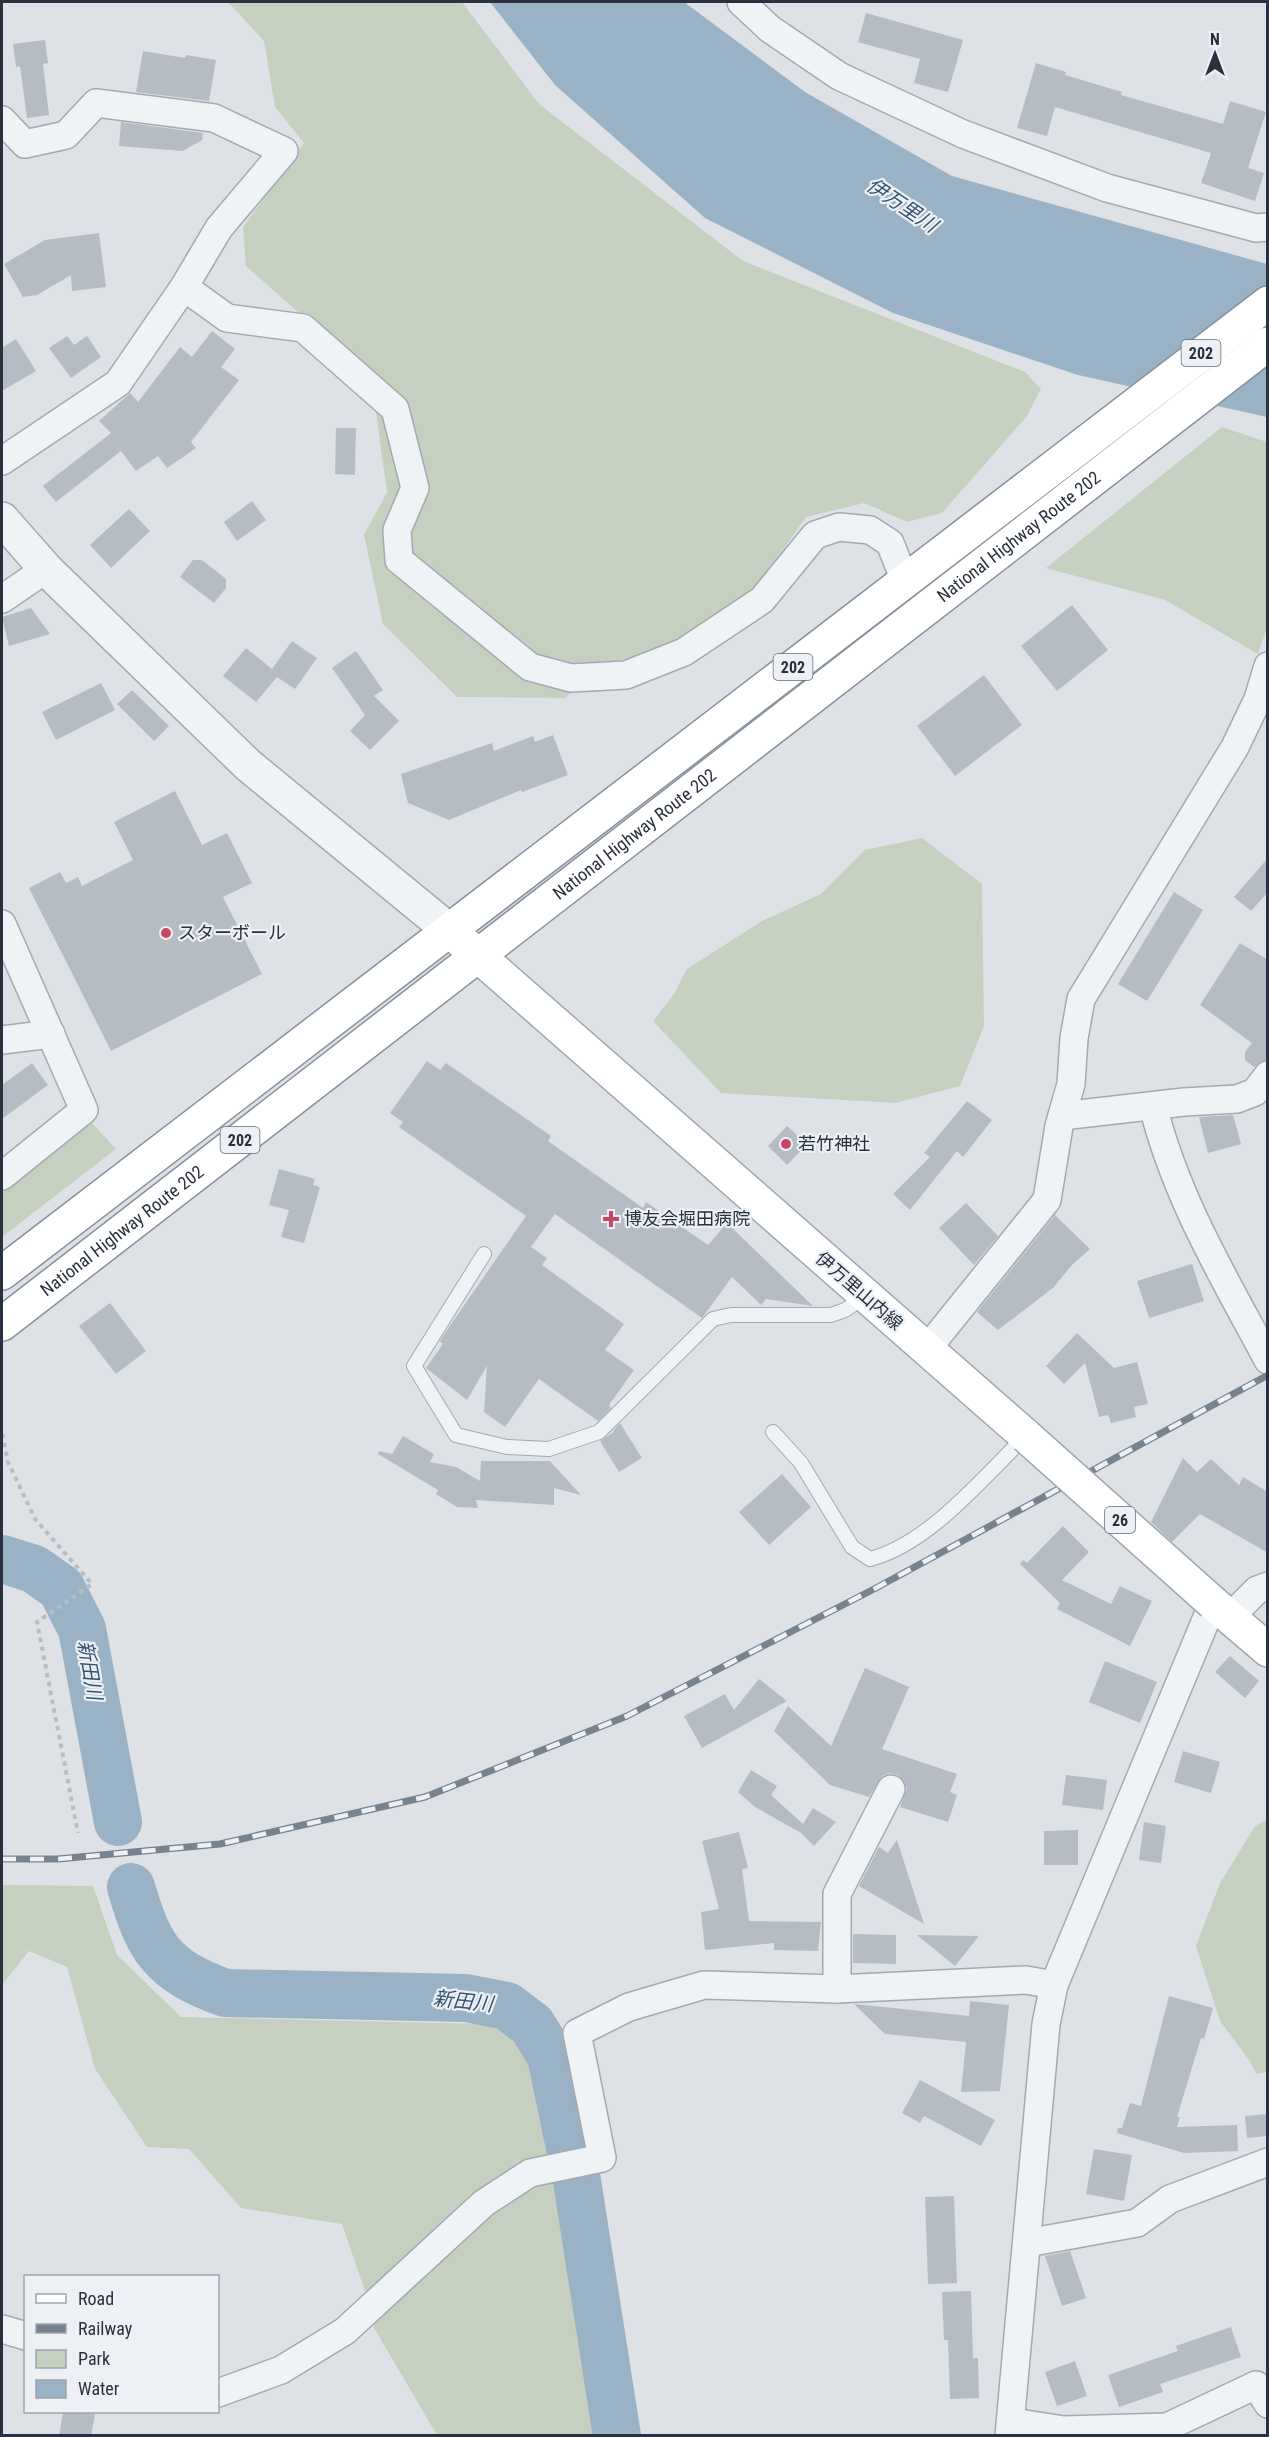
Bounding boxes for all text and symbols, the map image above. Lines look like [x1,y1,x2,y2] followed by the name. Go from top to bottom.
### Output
[1185,24,1245,84] north arrow
[1210,30,1220,49] text: N
[862,173,944,238] water label: 伊万里川
[1182,340,1220,366] road number: 202
[933,467,1104,606] street label: National Highway Route 202
[774,654,812,680] road number: 202
[549,764,720,904] street label: National Highway Route 202
[178,922,286,943] place label: スターボール
[159,926,173,940] marker: スターボール
[220,1127,260,1153] road number: 202
[798,1133,870,1154] place label: 若竹神社
[779,1137,793,1151] marker: 若竹神社
[36,1161,208,1300] street label: National Highway Route 202
[624,1208,750,1229] place label: 博友会堀田病院
[602,1210,620,1228] marker: 博友会堀田病院
[812,1247,907,1334] street label: 伊万里山内線
[1105,1507,1135,1533] road number: 26
[73,1638,107,1704] water label: 新田川
[432,1986,496,2016] water label: 新田川
[24,2275,219,2413] legend
[78,2288,114,2309] text: Road
[78,2318,133,2339] text: Railway
[78,2348,110,2369] text: Park
[78,2378,120,2399] text: Water

